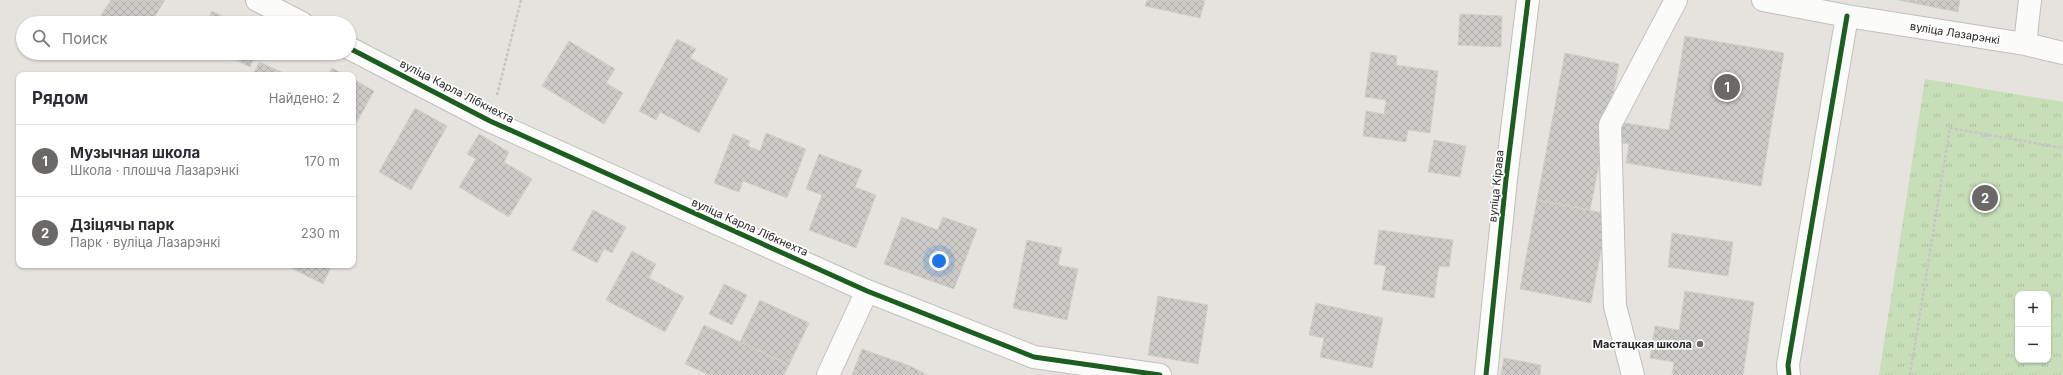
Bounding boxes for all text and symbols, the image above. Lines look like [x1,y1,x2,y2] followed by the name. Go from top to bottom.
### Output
[16,16,356,60] search box
[1909,19,2001,47] street label: вуліца Лазарэнкі
[30,27,52,49] icon: search
[62,29,108,48] text: Поиск
[398,56,516,126] street label: вуліца Карла Лібкнехта
[1714,72,1740,102] pin: 1
[32,88,88,108] text: Рядом
[269,90,340,106] text: Найдено: 2
[70,143,200,162] text: Музычная школа
[1485,149,1507,223] street label: вуліца Кірава
[42,153,48,169] text: 1
[304,153,340,169] text: 170 m
[70,162,239,178] text: Школа · плошча Лазарэнкі
[1972,183,1998,213] pin: 2
[690,195,810,259] street label: вуліца Карла Лібкнехта
[70,215,174,234] text: Дзіцячы парк
[41,225,49,241] text: 2
[301,225,340,241] text: 230 m
[70,234,220,250] text: Парк · вуліца Лазарэнкі
[929,251,949,271] your location
[2015,291,2051,363] map controls
[2015,291,2051,327] button: +
[2015,327,2051,363] button: −
[1593,337,1692,351] place label: Мастацкая школа
[1695,339,1705,349] marker: Мастацкая школа

